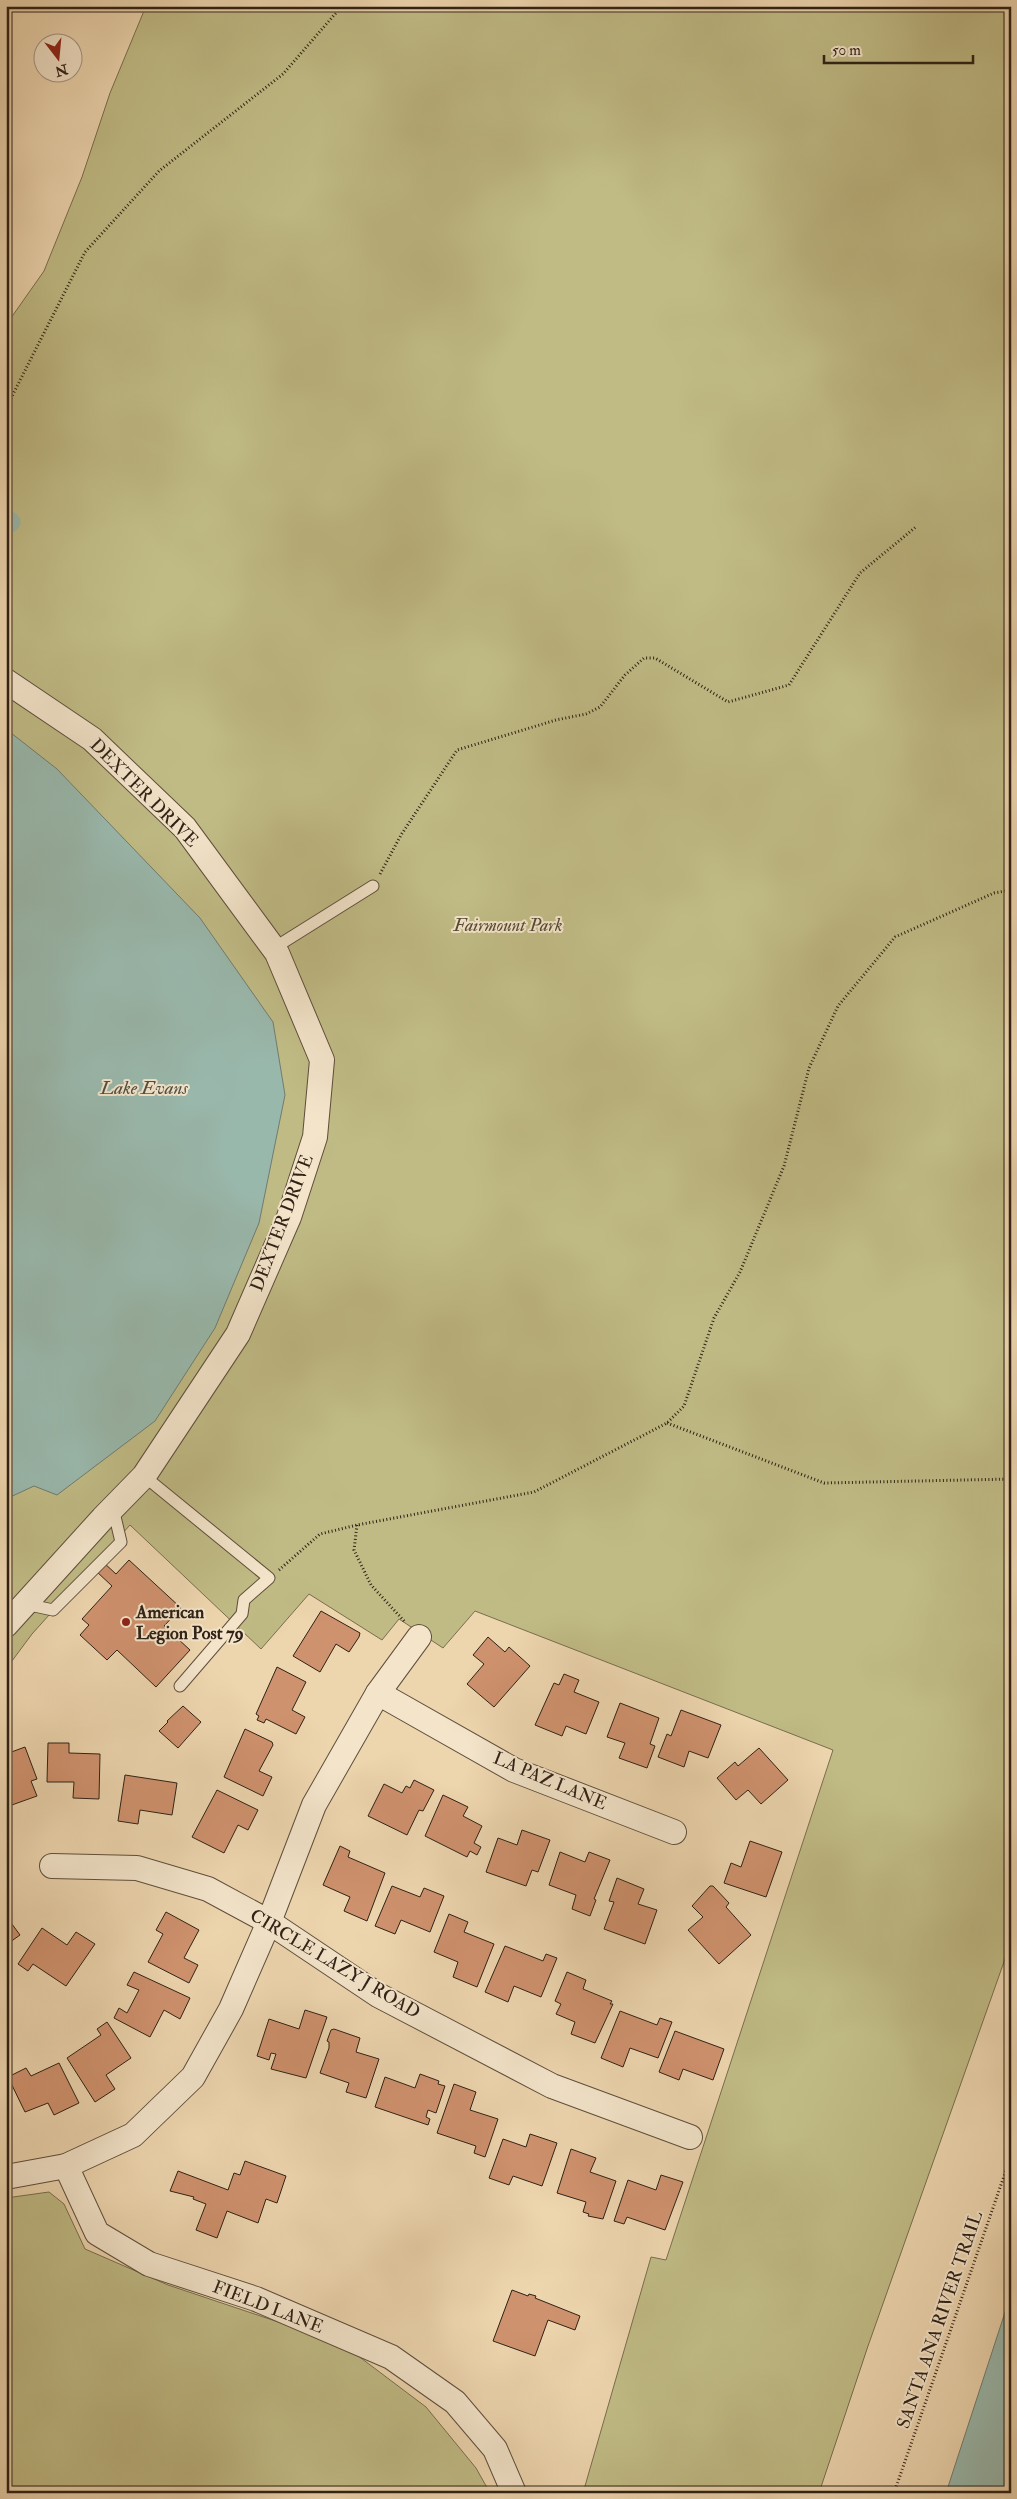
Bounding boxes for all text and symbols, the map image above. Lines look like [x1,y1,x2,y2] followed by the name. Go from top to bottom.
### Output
[32,32,82,82] north arrow
[824,32,973,64] scale bar
[832,41,861,60] text: 50 m
[53,60,71,80] text: N
[85,734,203,852] street label: DEXTER DRIVE
[453,914,562,937] park label: Fairmount Park
[99,1076,189,1100] water label: Lake Evans
[245,1151,319,1295] street label: DEXTER DRIVE
[135,1601,244,1645] place label: American Legion Post 79
[120,1616,132,1628] marker: American Legion Post 79
[490,1747,610,1815] street label: LA PAZ LANE
[246,1904,424,2024] street label: CIRCLE LAZY J ROAD
[892,2208,988,2432] street label: SANTA ANA RIVER TRAIL
[209,2275,327,2339] street label: FIELD LANE

